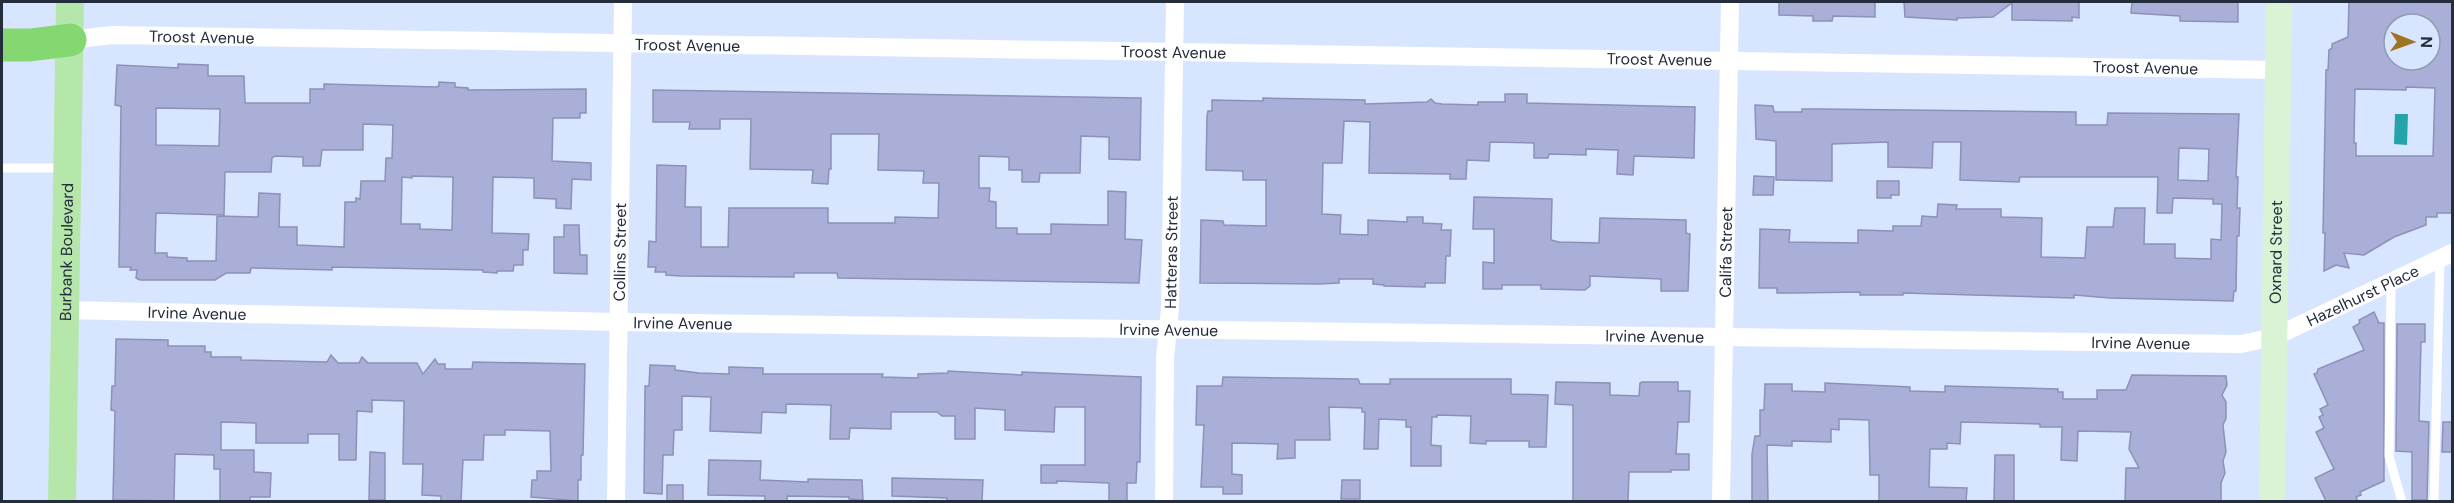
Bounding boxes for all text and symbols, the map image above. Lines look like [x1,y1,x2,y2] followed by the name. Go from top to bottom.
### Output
[2382,12,2442,72] north arrow
[149,25,255,48] street label: Troost Avenue
[635,33,740,56] street label: Troost Avenue
[2416,36,2437,48] text: N
[1121,41,1226,63] street label: Troost Avenue
[1607,48,1712,70] street label: Troost Avenue
[2093,56,2198,79] street label: Troost Avenue
[54,183,78,321] street label: Burbank Boulevard
[1159,196,1182,309] street label: Hatteras Street
[2264,200,2287,304] street label: Oxnard Street
[608,202,631,302] street label: Collins Street
[1714,206,1737,298] street label: Califa Street
[2303,260,2422,331] street label: Hazelhurst Place
[147,301,247,324] street label: Irvine Avenue
[633,312,732,334] street label: Irvine Avenue
[1119,318,1218,341] street label: Irvine Avenue
[1605,325,1704,347] street label: Irvine Avenue
[2091,331,2190,354] street label: Irvine Avenue

